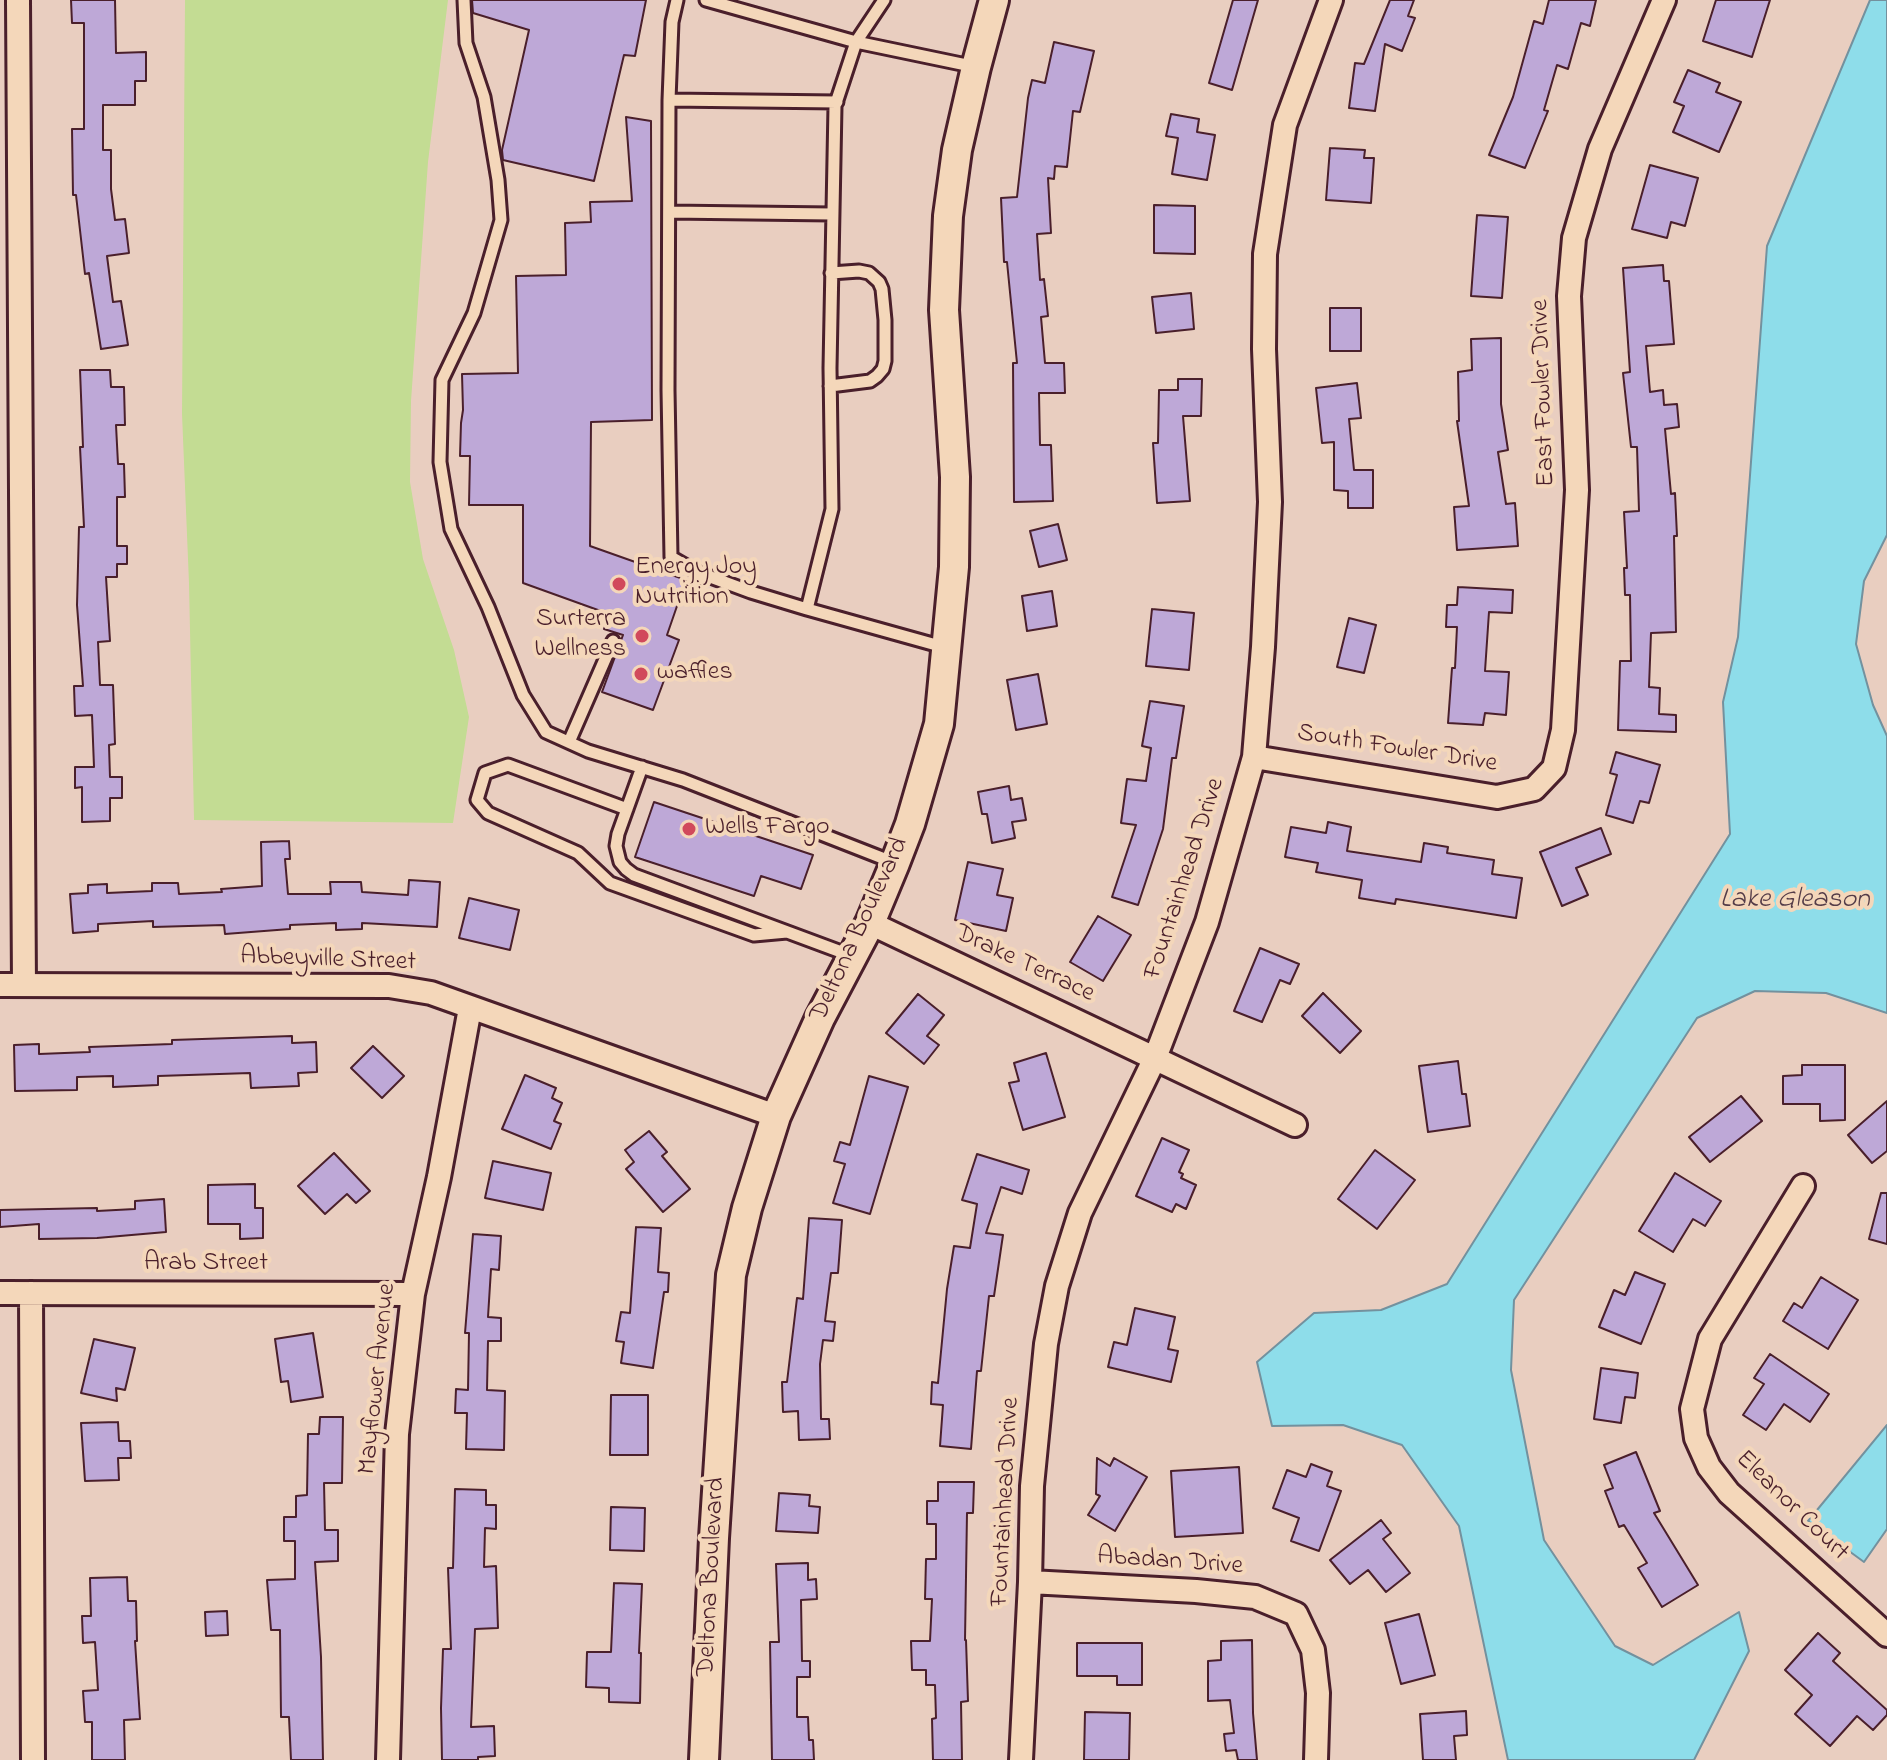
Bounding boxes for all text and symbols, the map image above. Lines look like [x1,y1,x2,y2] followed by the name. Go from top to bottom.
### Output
[1526,299,1564,487] street label: East Fowler Drive
[635,553,757,614] place label: Energy Joy Nutrition
[610,575,628,593] marker: Energy Joy Nutrition
[535,605,626,666] place label: Surterra Wellness
[633,627,651,645] marker: Surterra Wellness
[657,658,733,690] place label: waffles
[632,665,650,683] marker: waffles
[1295,719,1499,781] street label: South Fowler Drive
[1139,775,1233,983] street label: Fountainhead Drive
[705,813,829,845] place label: Wells Fargo
[680,820,698,838] marker: Wells Fargo
[805,833,917,1027] street label: Deltona Boulevard
[1720,884,1870,918] water label: Lake Gleason
[949,919,1099,1011] street label: Drake Terrace
[240,942,416,980] street label: Abbeyville Street
[144,1249,268,1281] street label: Arab Street
[353,1282,405,1476] street label: Mayflower Avenue
[986,1397,1028,1607] street label: Fountainhead Drive
[1728,1445,1854,1569] street label: Eleanor Court
[692,1477,734,1677] street label: Deltona Boulevard
[1096,1542,1244,1584] street label: Abadan Drive

